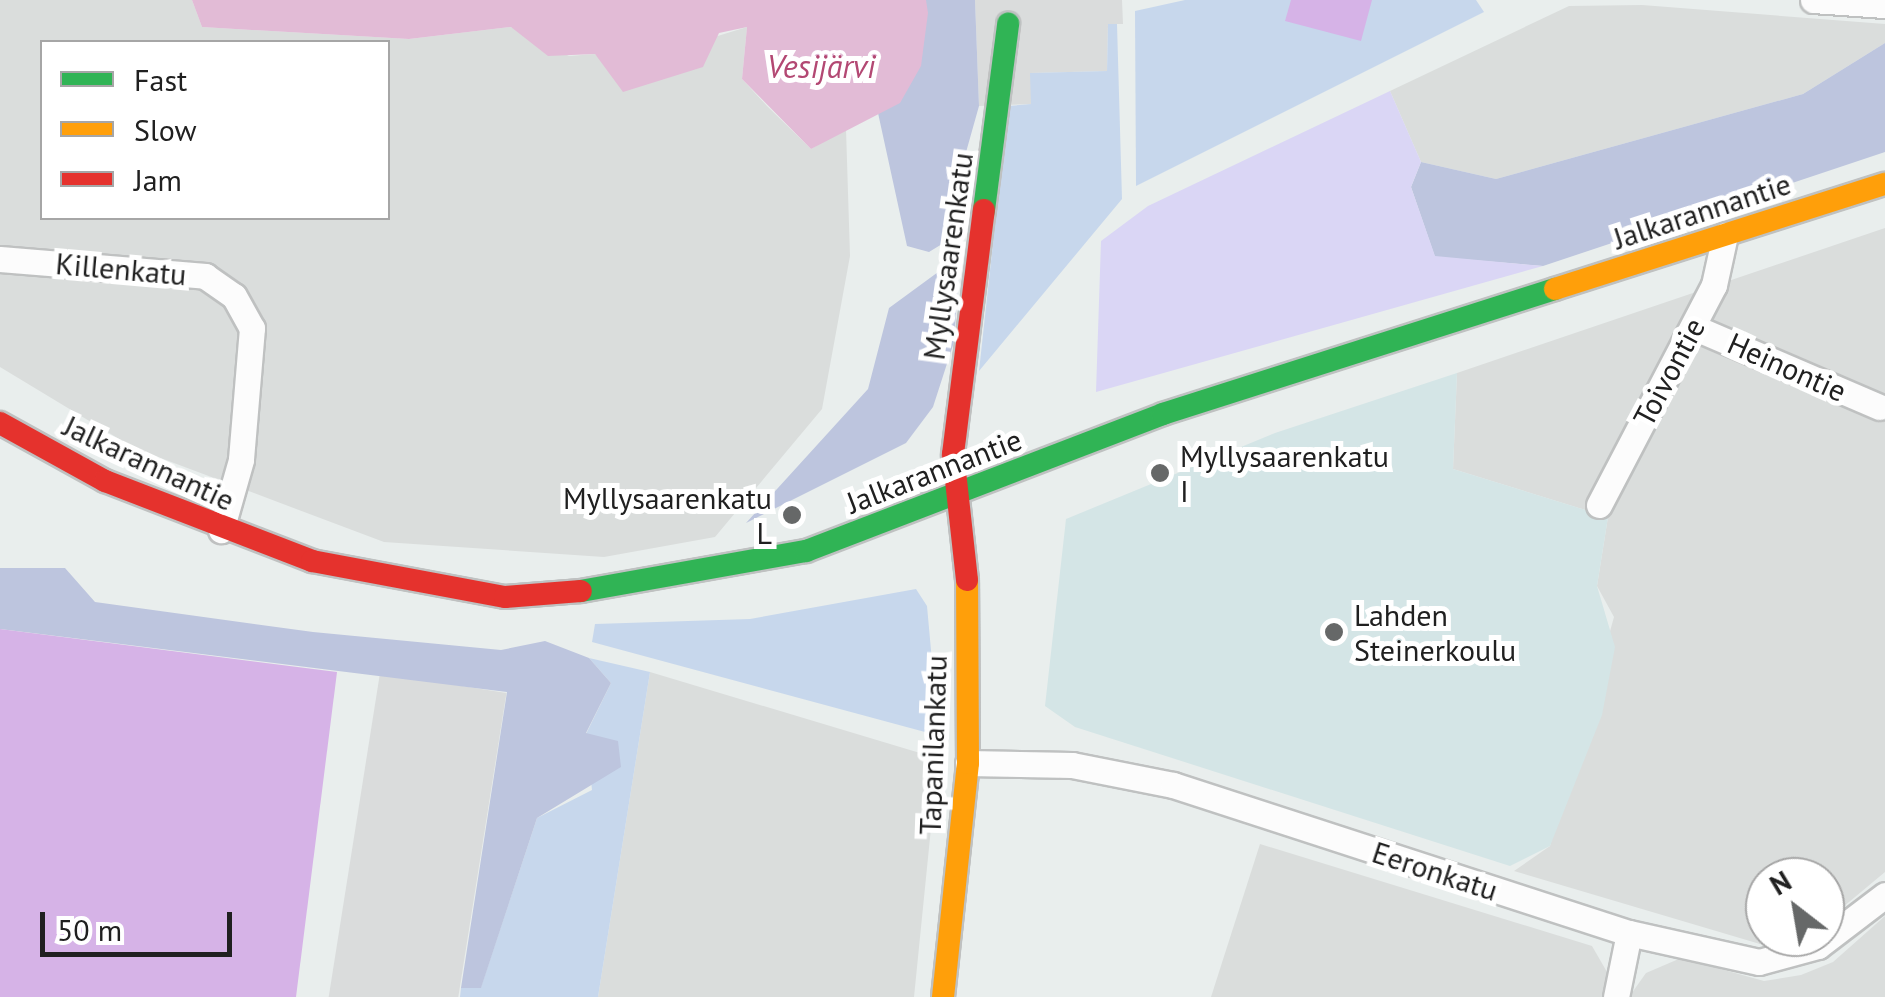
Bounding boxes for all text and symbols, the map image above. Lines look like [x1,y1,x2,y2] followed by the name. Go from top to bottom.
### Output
[40,40,390,220] legend
[767,47,875,85] water label: Vesijärvi
[134,60,187,99] text: Fast
[134,110,197,149] text: Slow
[916,150,980,362] street label: Myllysaarenkatu
[134,160,182,199] text: Jam
[1609,165,1795,257] street label: Jalkarannantie
[54,245,188,293] street label: Killenkatu
[1626,312,1712,432] street label: Toivontie
[1722,325,1852,409] street label: Heinontie
[58,408,240,518] street label: Jalkarannantie
[842,421,1026,521] street label: Jalkarannantie
[1180,438,1389,508] place label: Myllysaarenkatu I
[1149,462,1171,484] marker: Myllysaarenkatu I
[563,480,772,550] place label: Myllysaarenkatu L
[781,504,803,526] marker: Myllysaarenkatu L
[1354,597,1516,668] place label: Lahden Steinerkoulu
[1323,621,1345,643] marker: Lahden Steinerkoulu
[912,655,954,835] street label: Tapanilankatu
[1368,834,1502,908] street label: Eeronkatu
[1745,857,1845,957] north arrow
[1763,862,1798,903] text: N
[45,892,238,954] scale bar
[57,910,122,949] text: 50 m

